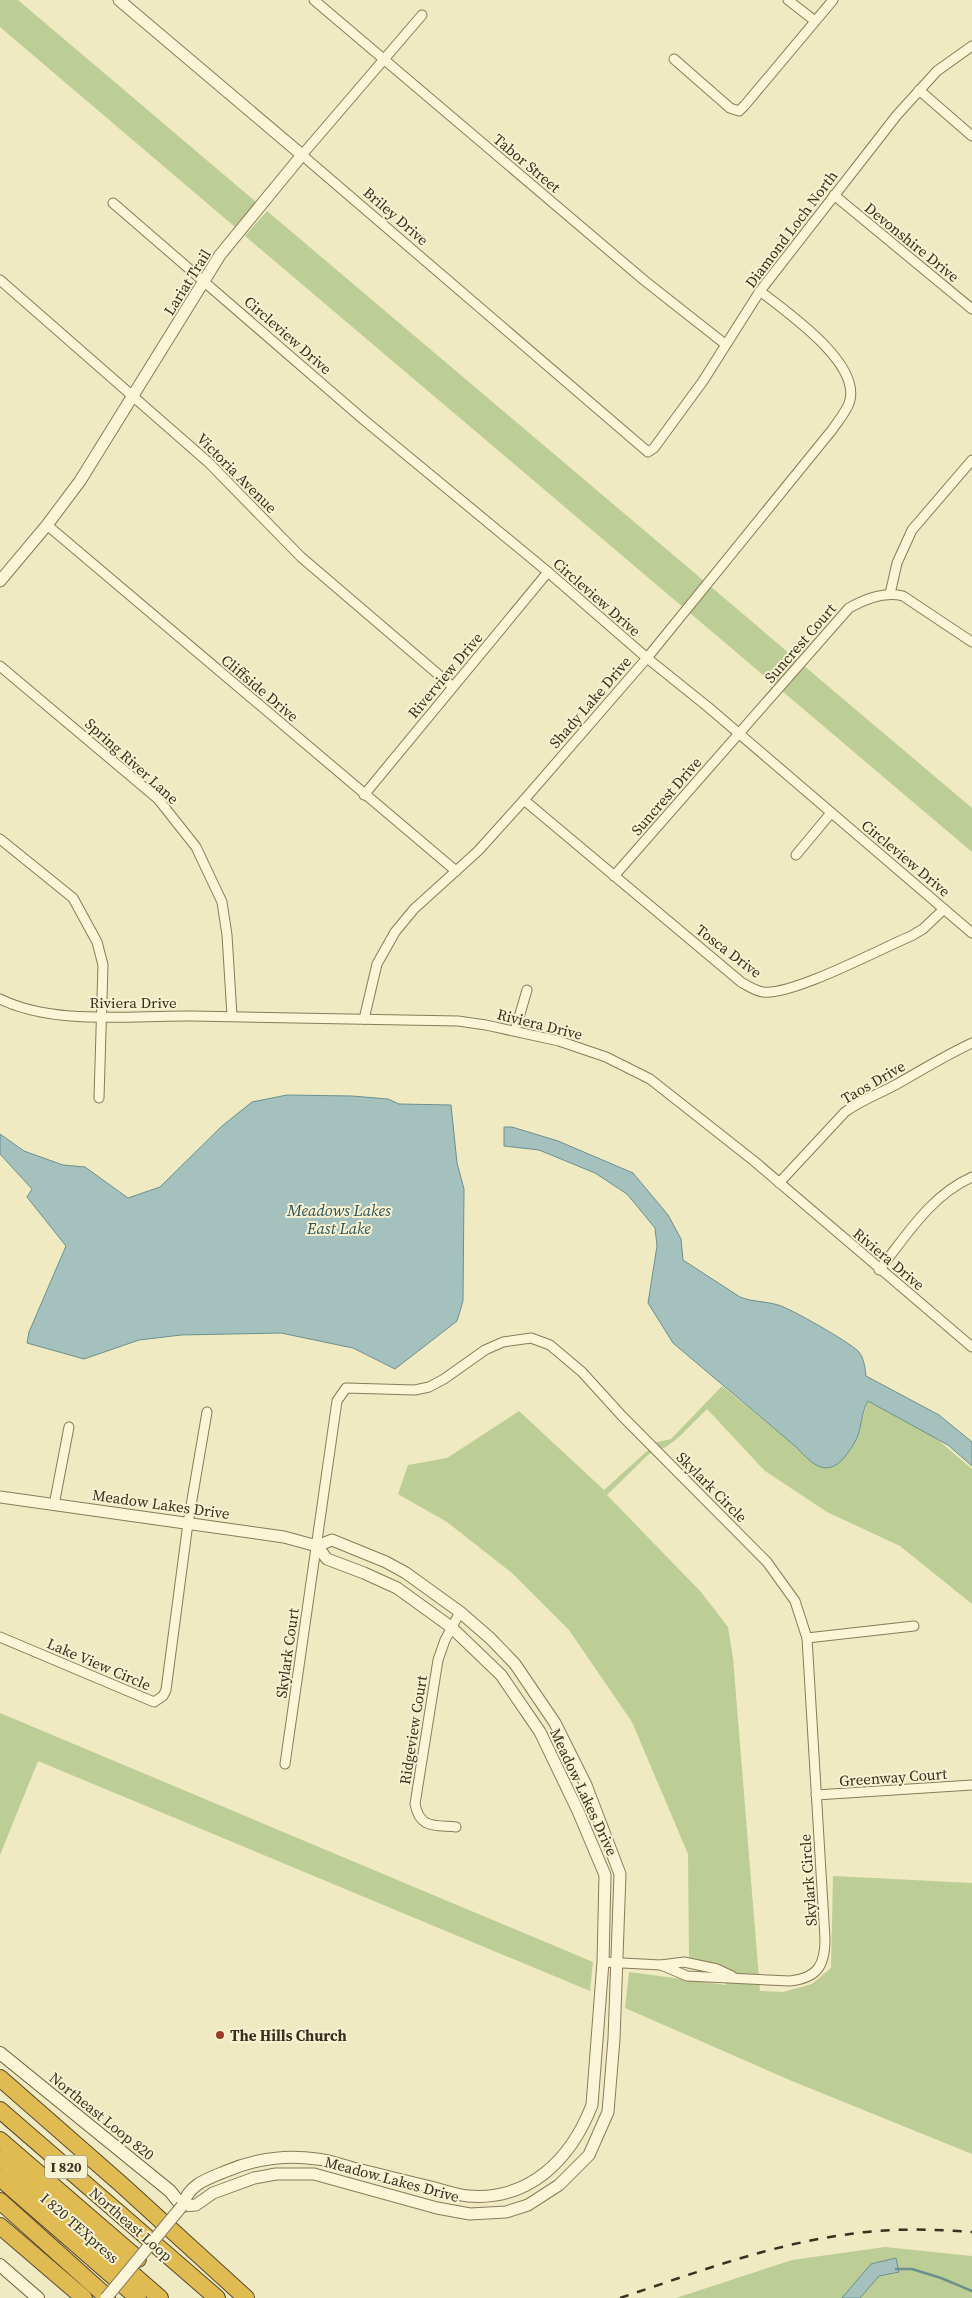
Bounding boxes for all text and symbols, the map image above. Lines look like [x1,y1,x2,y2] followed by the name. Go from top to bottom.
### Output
[489,129,565,197] street label: Tabor Street
[740,166,842,292] street label: Diamond Loch North
[359,182,433,250] street label: Briley Drive
[860,197,964,287] street label: Devonshire Drive
[158,244,216,319] street label: Lariat Trail
[240,291,337,379] street label: Circleview Drive
[192,428,282,518] street label: Victoria Avenue
[549,553,646,641] street label: Circleview Drive
[760,599,841,687] street label: Suncrest Court
[403,627,487,722] street label: Riverview Drive
[217,649,303,727] street label: Cliffside Drive
[544,651,636,752] street label: Shady Lake Drive
[81,713,184,809] street label: Spring River Lane
[626,752,706,840] street label: Suncrest Drive
[857,815,955,902] street label: Circleview Drive
[692,919,766,983] street label: Tosca Drive
[89,992,177,1013] street label: Riviera Drive
[495,1003,585,1045] street label: Riviera Drive
[837,1055,909,1109] street label: Taos Drive
[286,1199,391,1239] water label: Meadows Lakes East Lake
[849,1223,929,1295] street label: Riviera Drive
[672,1447,752,1527] street label: Skylark Circle
[91,1484,231,1524] street label: Meadow Lakes Drive
[270,1607,304,1699] street label: Skylark Court
[44,1633,155,1696] street label: Lake View Circle
[394,1674,432,1786] street label: Ridgeview Court
[545,1725,623,1859] street label: Meadow Lakes Drive
[838,1763,948,1791] street label: Greenway Court
[794,1833,822,1927] street label: Skylark Circle
[230,2025,347,2046] place label: The Hills Church
[214,2029,226,2041] marker: The Hills Church
[45,2067,159,2165] street label: Northeast Loop 820
[322,2151,462,2207] street label: Meadow Lakes Drive
[45,2156,87,2178] road number: I 820
[85,2182,177,2266] street label: Northeast Loop
[36,2188,124,2268] street label: I 820 TEXpress

